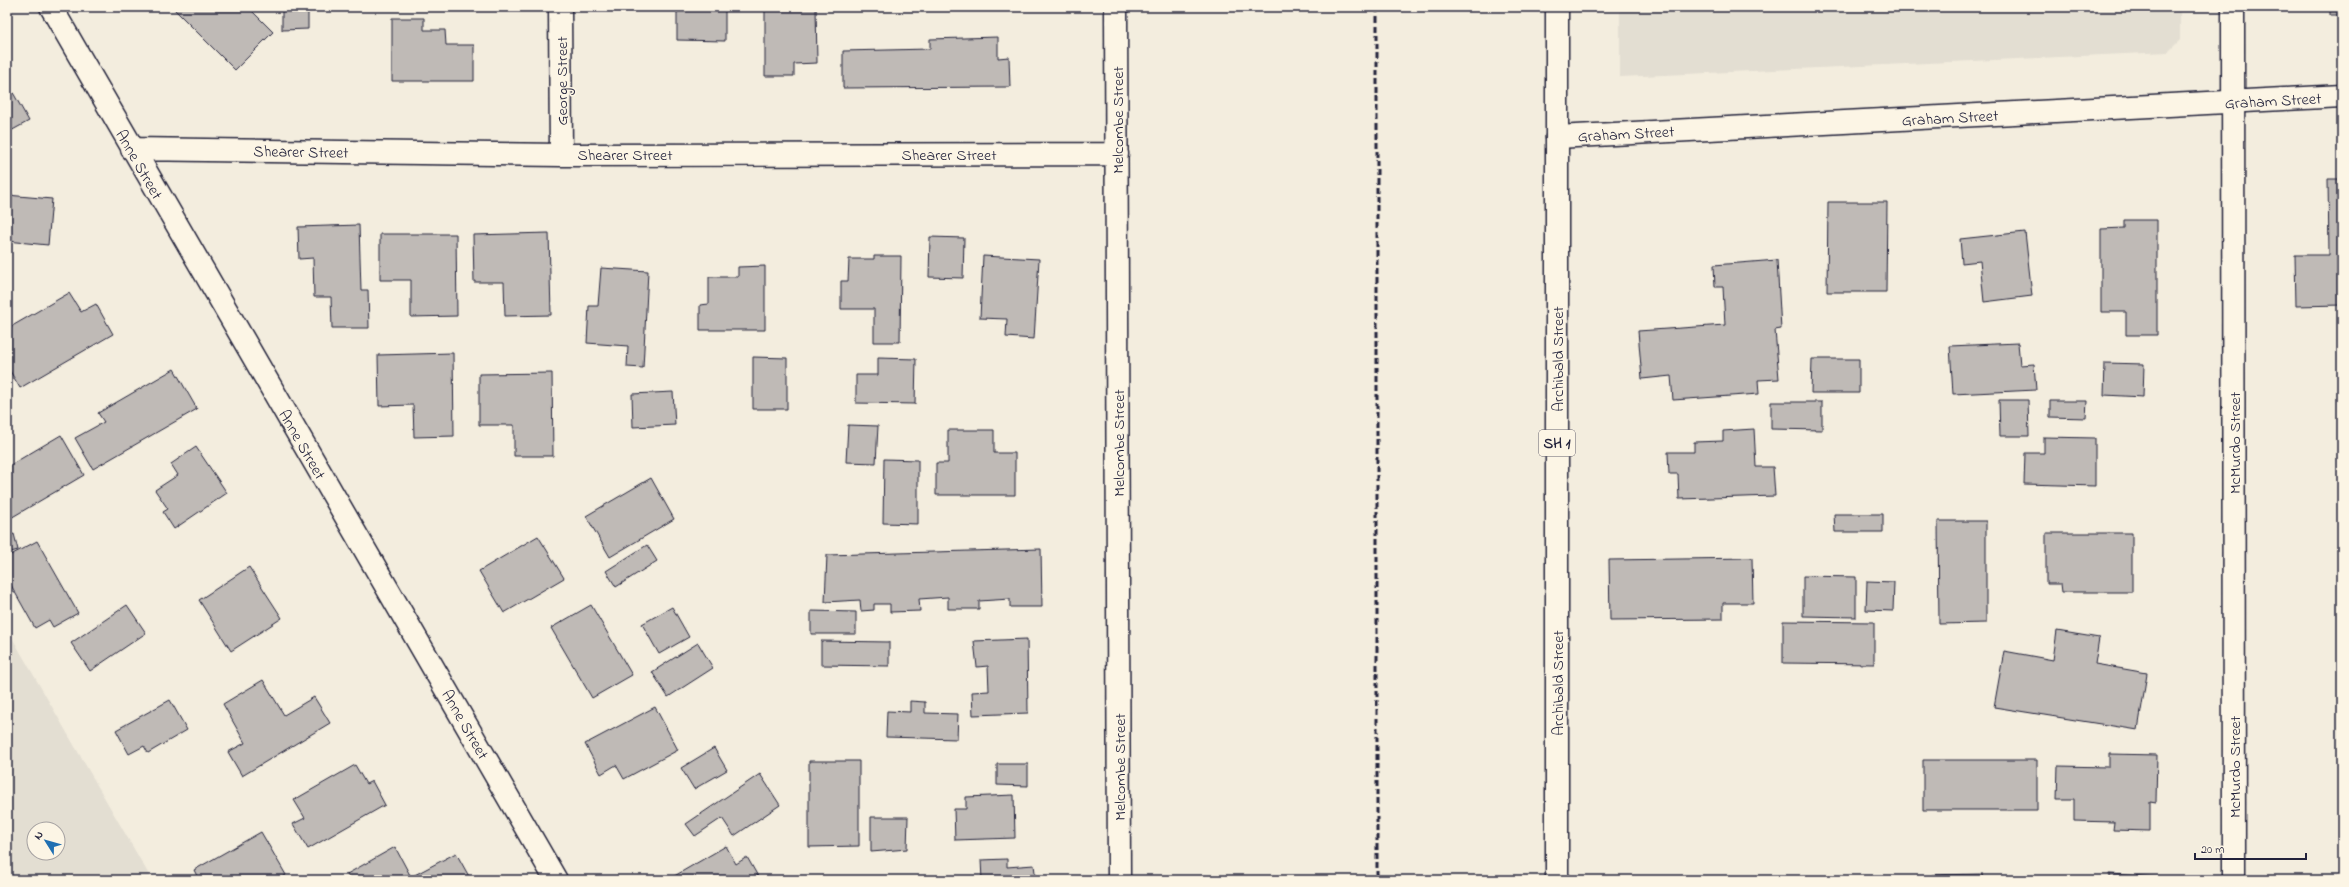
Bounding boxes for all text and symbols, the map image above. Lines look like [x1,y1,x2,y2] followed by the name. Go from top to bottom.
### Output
[551,36,575,126] street label: George Street
[1107,66,1131,174] street label: Melcombe Street
[2224,87,2323,117] street label: Graham Street
[1901,104,2000,134] street label: Graham Street
[1577,120,1676,150] street label: Graham Street
[109,126,168,205] street label: Anne Street
[253,140,349,166] street label: Shearer Street
[577,144,673,168] street label: Shearer Street
[901,144,997,168] street label: Shearer Street
[1547,306,1571,412] street label: Archibald Street
[1108,389,1132,497] street label: Melcombe Street
[2224,391,2248,494] street label: McMurdo Street
[272,406,331,485] street label: Anne Street
[1539,430,1575,456] road number: SH 1
[1547,630,1571,736] street label: Archibald Street
[435,686,494,765] street label: Anne Street
[1109,713,1133,821] street label: Melcombe Street
[2224,715,2248,818] street label: McMurdo Street
[26,821,66,861] north arrow
[30,828,47,843] text: N
[2195,835,2306,861] scale bar
[2201,841,2224,859] text: 20 m

